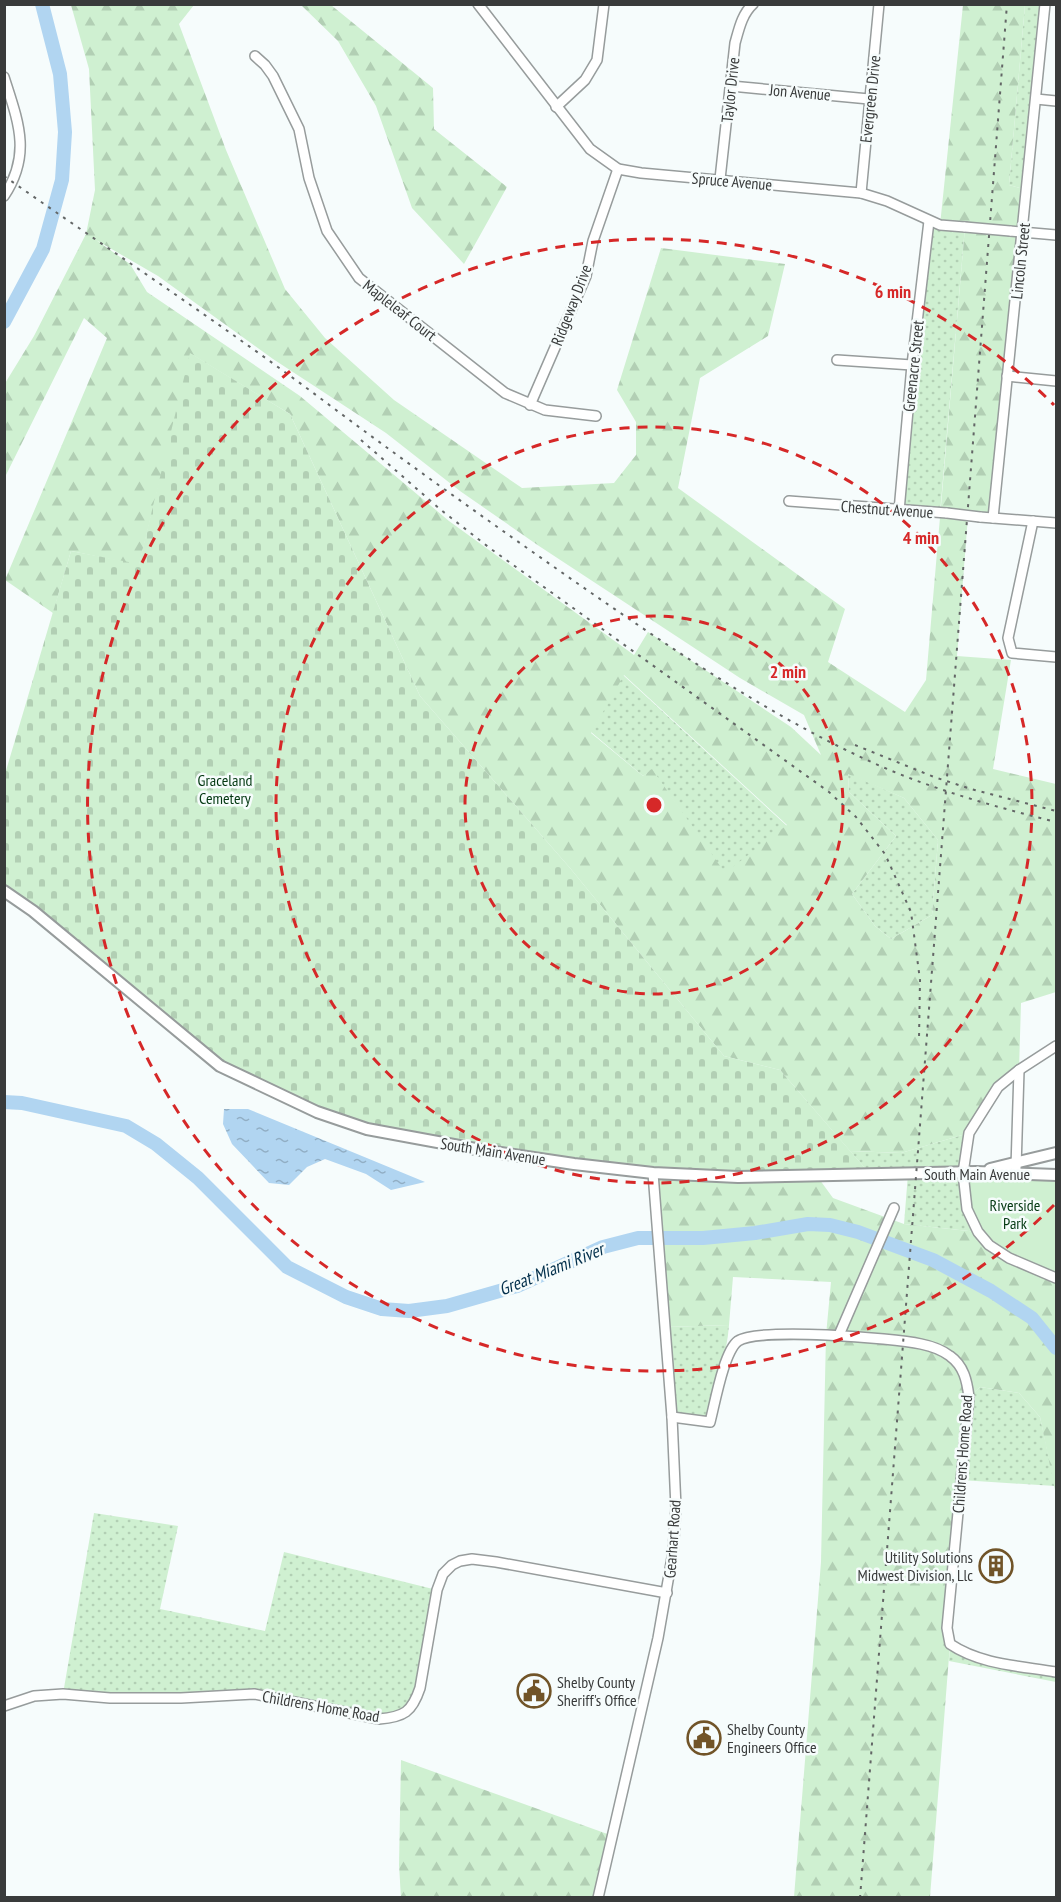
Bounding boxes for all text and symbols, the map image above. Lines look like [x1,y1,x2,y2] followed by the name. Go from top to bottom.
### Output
[855,54,885,144] street label: Evergreen Drive
[717,56,743,124] street label: Taylor Drive
[768,79,831,105] street label: Jon Avenue
[691,168,773,194] street label: Spruce Avenue
[1006,221,1034,300] street label: Lincoln Street
[546,262,596,348] street label: Ridgeway Drive
[359,275,441,345] street label: Mapleleaf Court
[875,280,911,303] text: 6 min
[898,319,928,413] street label: Greenacre Street
[840,496,934,522] street label: Chestnut Avenue
[903,526,939,549] text: 4 min
[770,660,806,683] text: 2 min
[198,770,252,808] park label: Graceland Cemetery
[644,795,664,815] centre of rings
[439,1133,547,1169] street label: South Main Avenue
[924,1164,1030,1184] street label: South Main Avenue
[990,1195,1040,1233] park label: Riverside Park
[495,1236,610,1300] water label: Great Miami River
[948,1394,976,1514] street label: Childrens Home Road
[659,1499,685,1579] street label: Gearhart Road
[858,1547,973,1585] place label: Utility Solutions Midwest Division, Llc
[978,1548,1014,1584] building icon: Utility Solutions Midwest Division, Llc
[557,1672,637,1710] place label: Shelby County Sheriff's Office
[516,1673,552,1709] public building icon: Shelby County Sheriff's Office
[261,1686,381,1726] street label: Childrens Home Road
[727,1719,817,1757] place label: Shelby County Engineers Office
[686,1720,722,1756] public building icon: Shelby County Engineers Office

